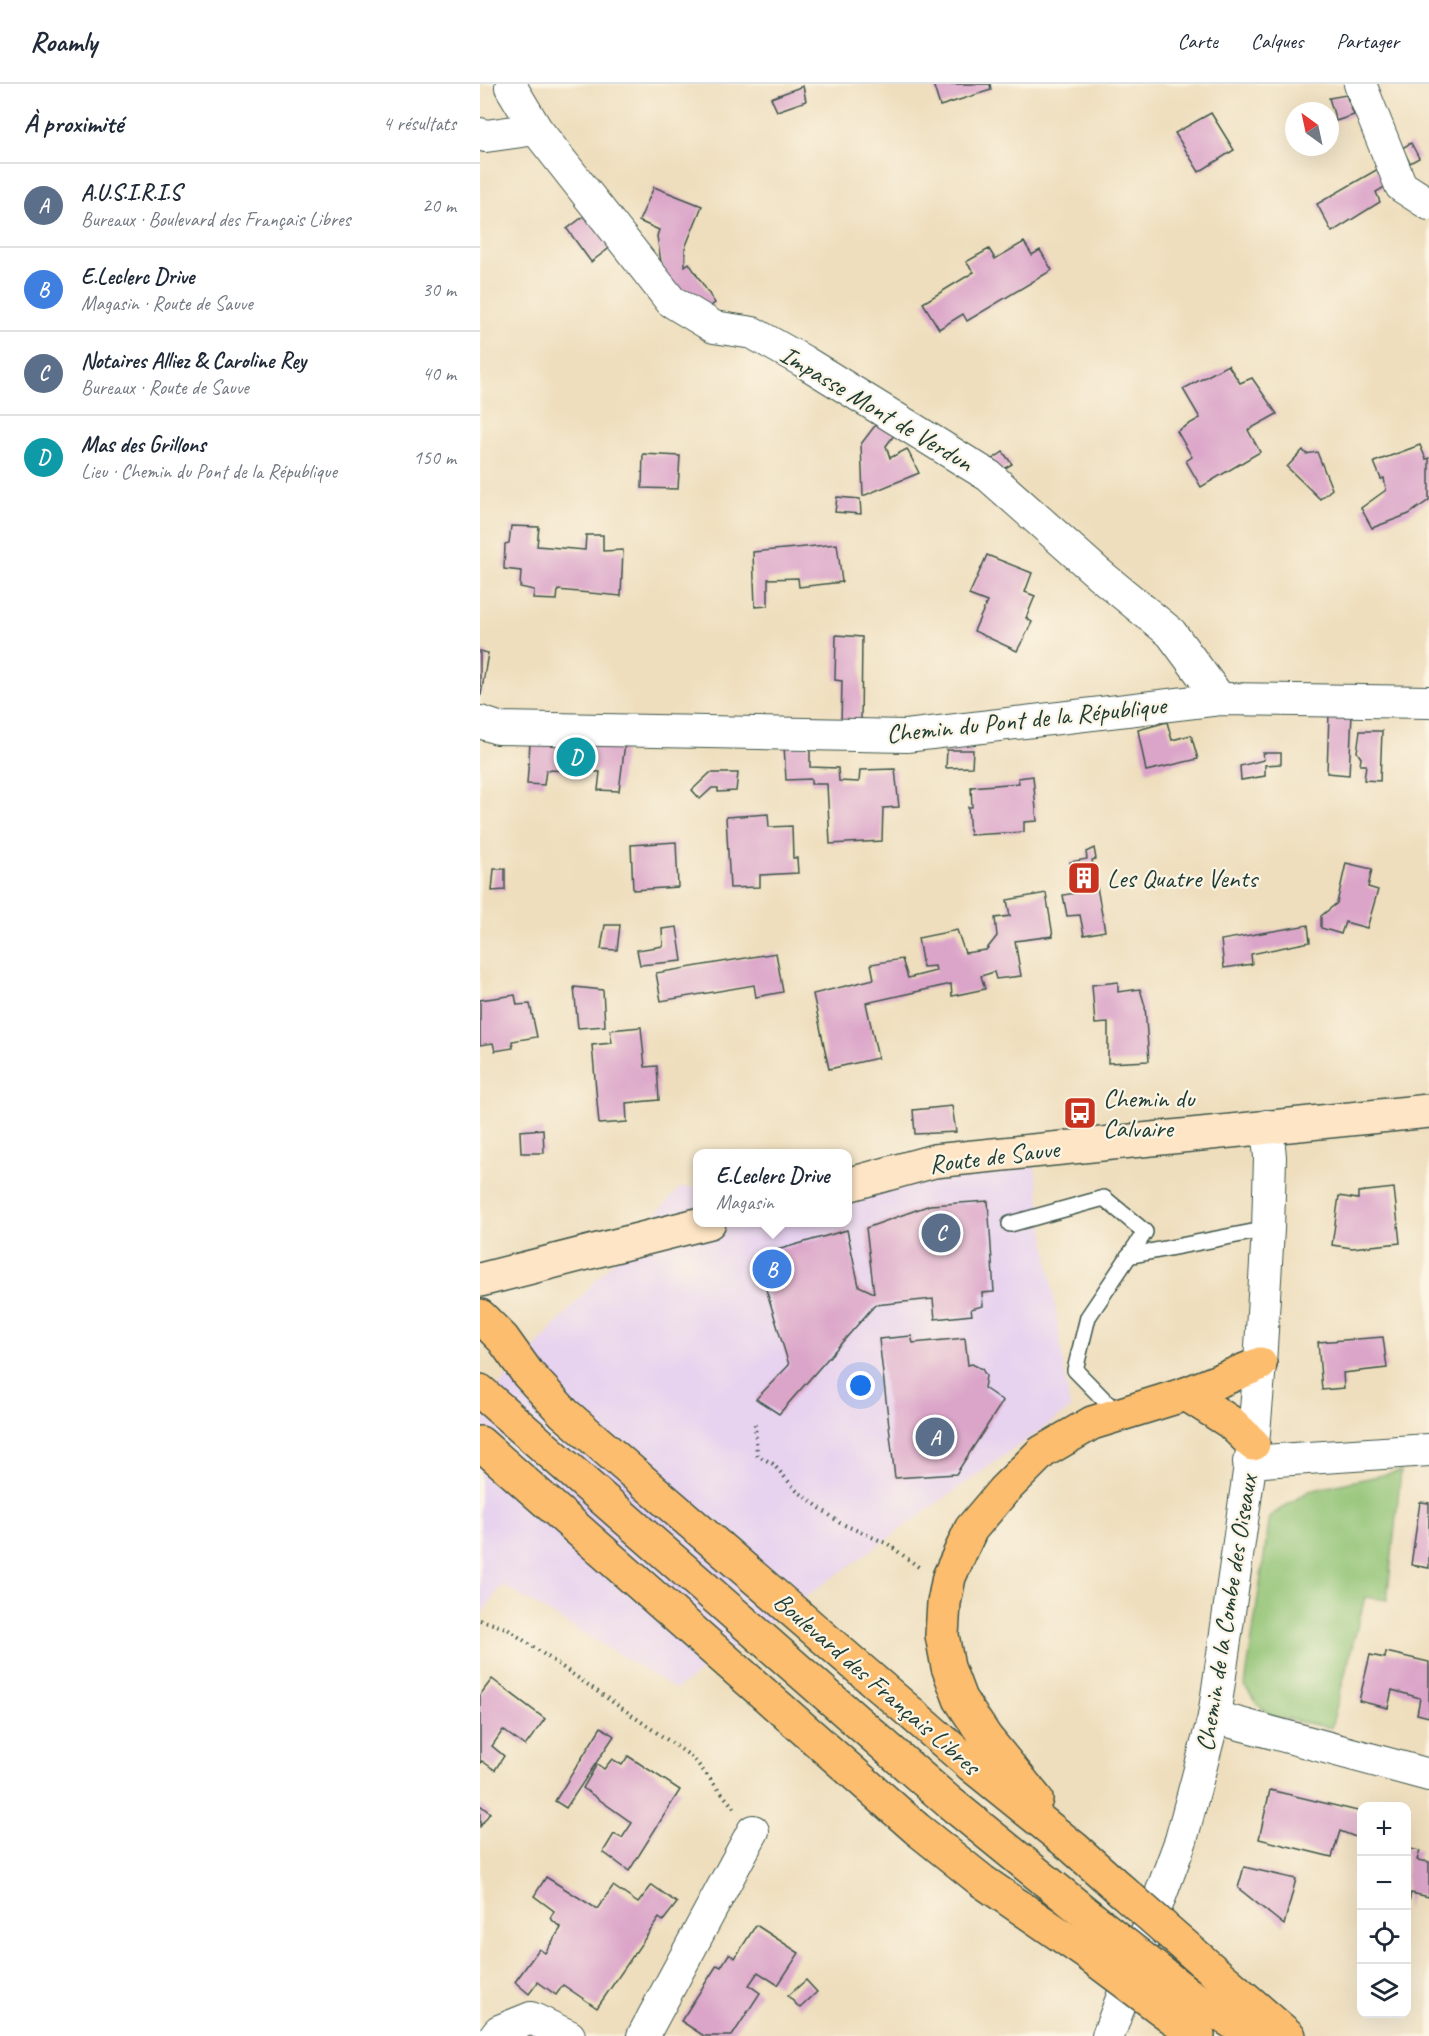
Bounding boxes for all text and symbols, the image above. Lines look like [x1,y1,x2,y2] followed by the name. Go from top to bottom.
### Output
[30,24,97,59] text: Roamly
[1177,28,1218,54] text: Carte
[1251,28,1303,54] text: Calques
[1336,28,1399,54] text: Partager
[1285,102,1339,156] north arrow
[24,107,123,140] text: À proximité
[383,111,456,136] text: 4 résultats
[81,179,181,207] text: A.U.S.I.R.I.S
[38,193,49,218] text: A
[422,193,456,218] text: 20 m
[81,207,350,232] text: Bureaux · Boulevard des Français Libres
[81,263,194,291] text: E.Leclerc Drive
[38,277,49,302] text: B
[422,277,456,302] text: 30 m
[81,291,253,316] text: Magasin · Route de Sauve
[774,338,980,480] street label: Impasse Mont de Verdun
[81,347,306,375] text: Notaires Alliez & Caroline Rey
[39,361,48,386] text: C
[422,361,456,386] text: 40 m
[81,375,249,400] text: Bureaux · Route de Sauve
[81,431,206,459] text: Mas des Grillons
[38,445,49,470] text: D
[413,445,456,470] text: 150 m
[81,459,337,484] text: Lieu · Chemin du Pont de la République
[885,688,1170,751] street label: Chemin du Pont de la République
[556,734,596,780] pin: D
[1066,860,1102,896] building icon: Les Quatre Vents
[1107,862,1259,895] place label: Les Quatre Vents
[1103,1082,1196,1145] place label: Chemin du Calvaire
[1062,1095,1098,1131] bus stop icon: Chemin du Calvaire
[927,1132,1063,1181] street label: Route de Sauve
[693,1149,852,1227] popup
[716,1162,829,1190] text: E.Leclerc Drive
[716,1190,774,1215] text: Magasin
[922,1210,960,1256] pin: C
[752,1246,792,1292] pin: B
[846,1371,875,1400] your location
[916,1414,954,1460] pin: A
[1188,1470,1265,1754] street label: Chemin de la Combe des Oiseaux
[767,1585,988,1783] street label: Boulevard des Français Libres
[1357,1802,1411,2018] map controls
[1357,1802,1411,1856] button: +
[1357,1856,1411,1910] button: −
[1357,1910,1411,1964] button: locate
[1357,1964,1411,2018] button: layers

